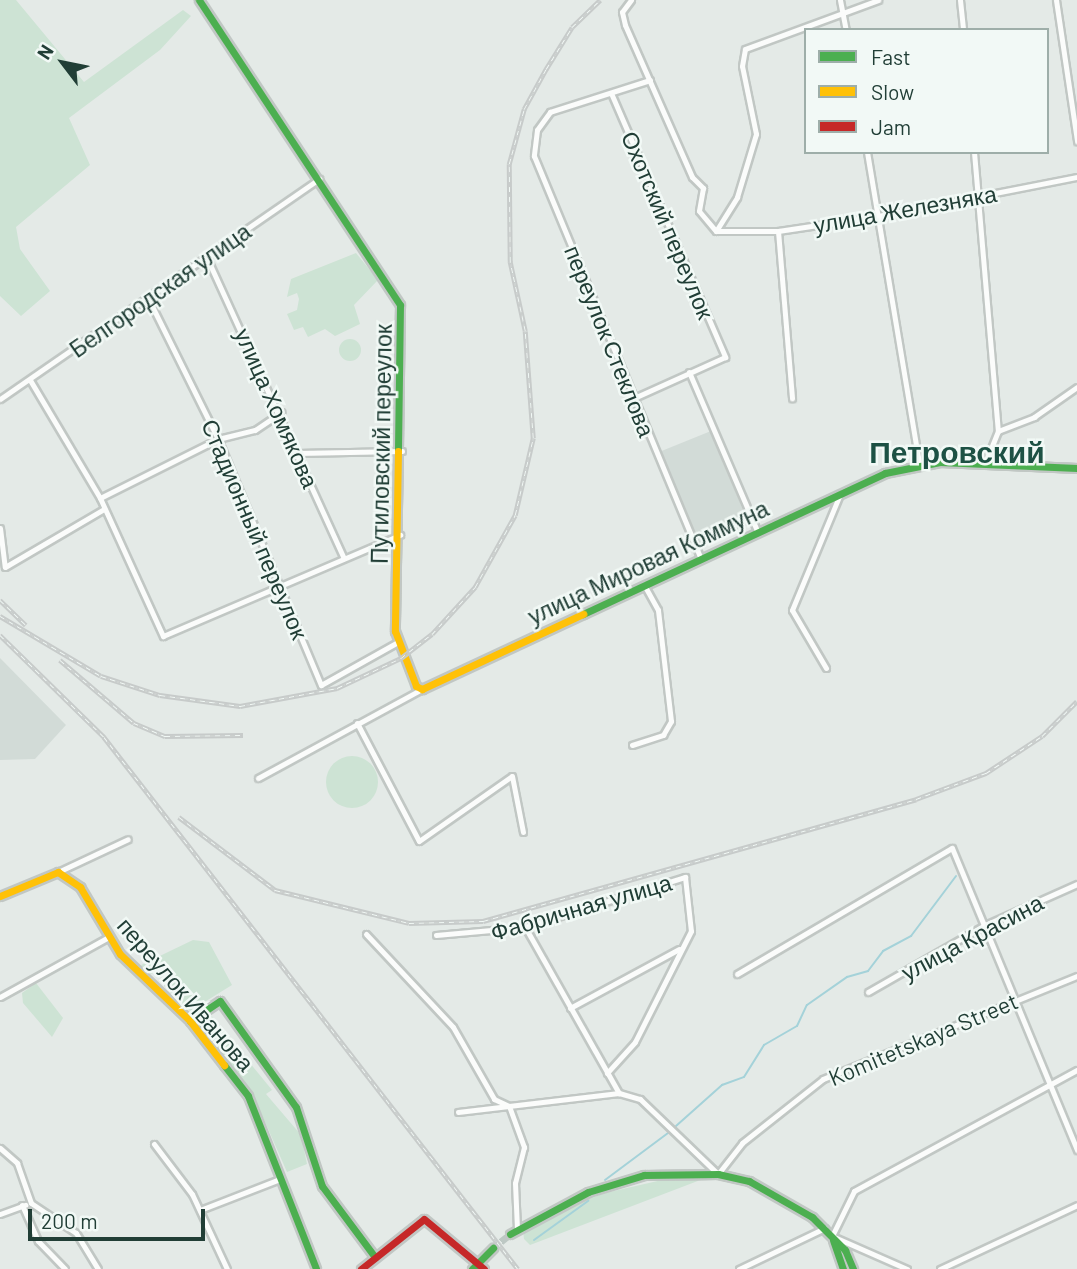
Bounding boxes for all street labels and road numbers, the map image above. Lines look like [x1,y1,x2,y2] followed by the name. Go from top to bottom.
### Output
[616,127,720,323] street label: Охотский переулок
[811,179,999,239] street label: улица Железняка
[64,217,256,363] street label: Белгородская улица
[559,241,661,441] street label: переулок Стеклова
[229,324,325,492] street label: улица Хомякова
[365,324,397,564] street label: Путиловский переулок
[196,415,314,643] street label: Стадионный переулок
[523,494,773,630] street label: улица Мировая Коммуна
[487,868,675,946] street label: Фабричная улица
[896,888,1048,986] street label: улица Красина
[112,912,260,1076] street label: переулок Иванова
[824,987,1022,1091] street label: Komitetskaya Street

